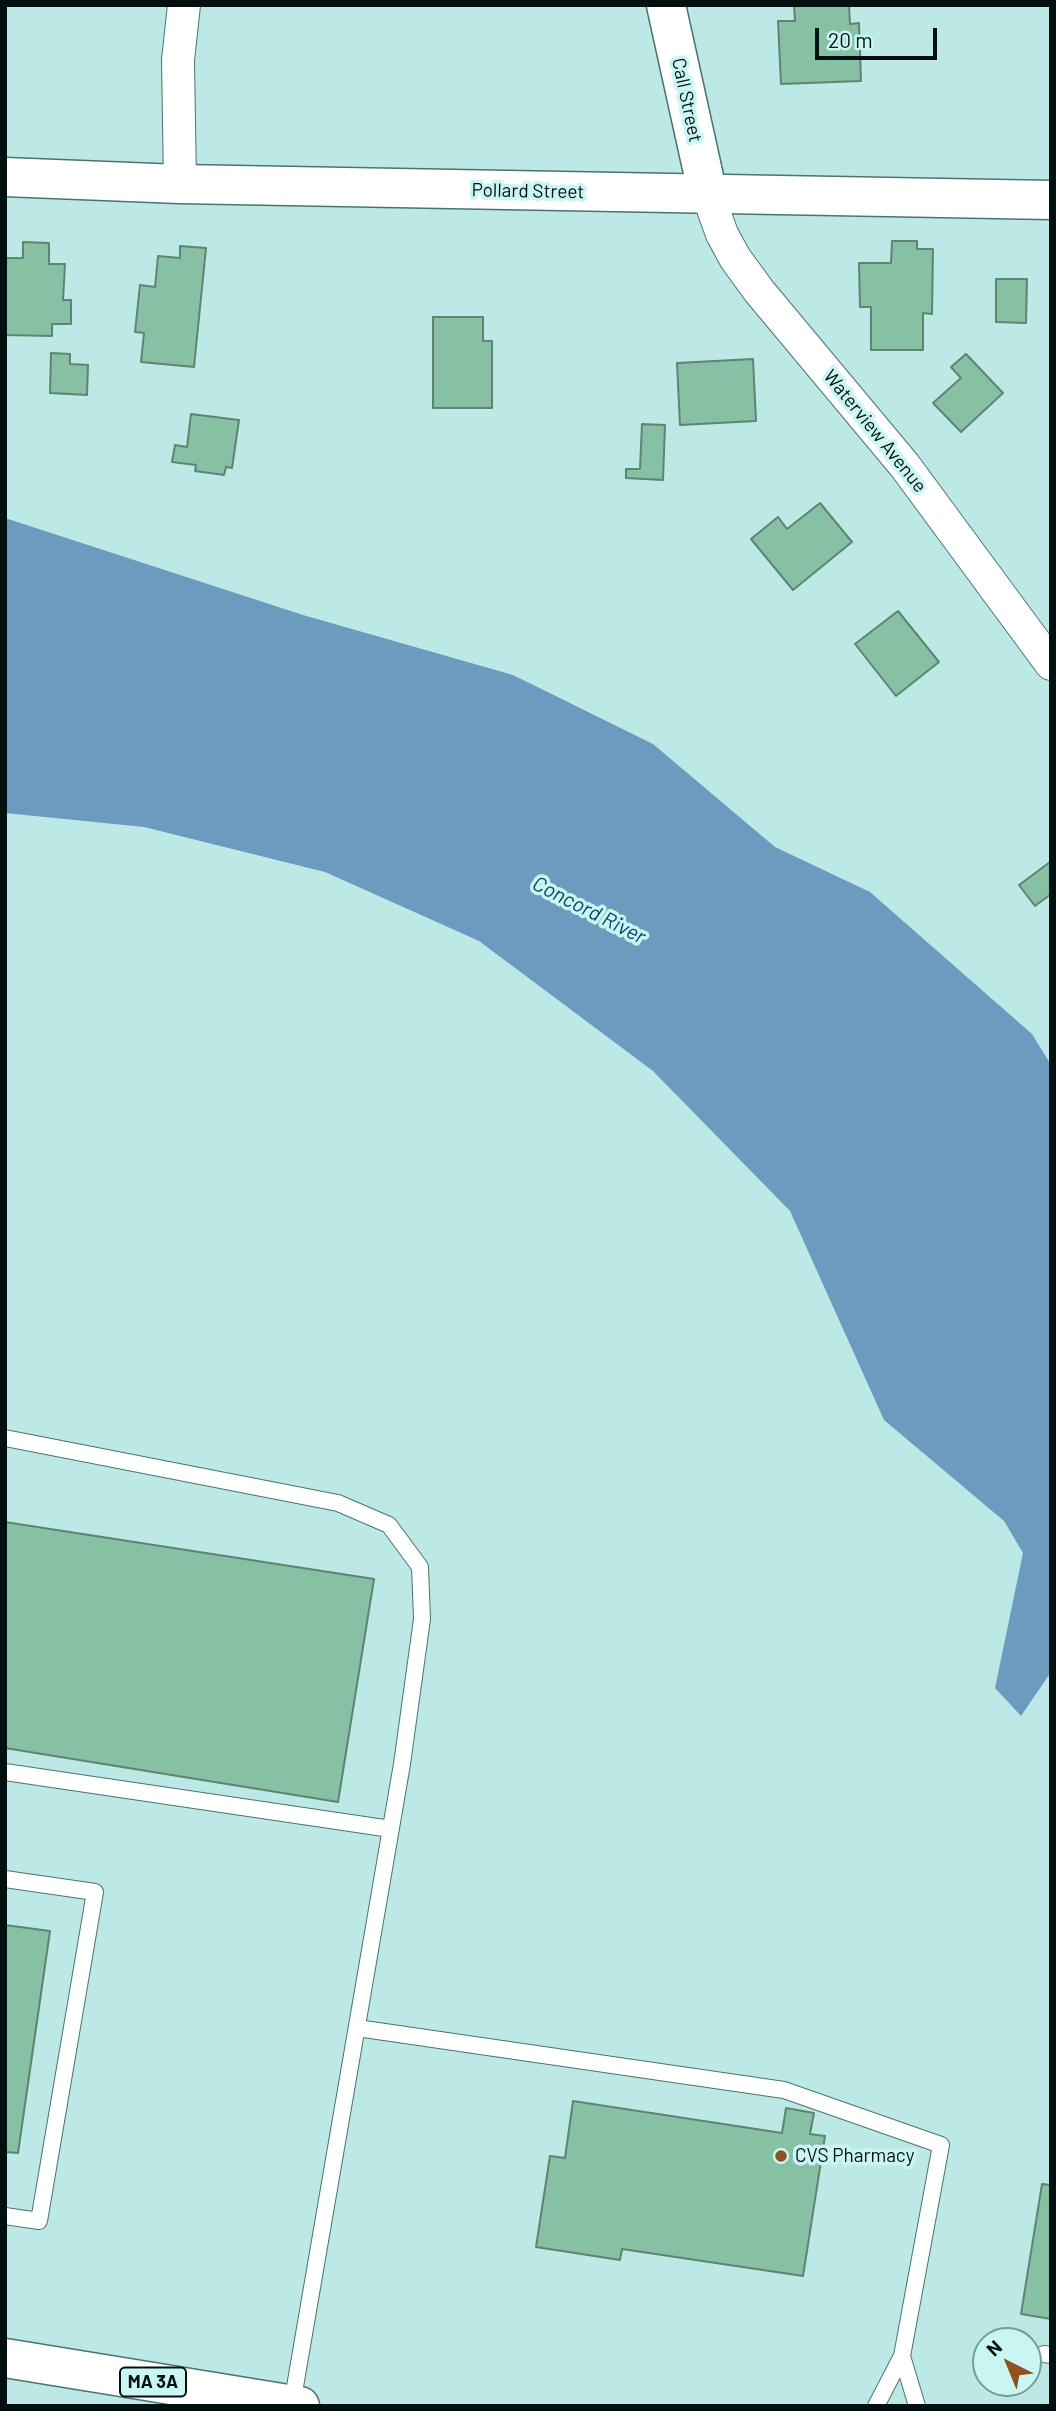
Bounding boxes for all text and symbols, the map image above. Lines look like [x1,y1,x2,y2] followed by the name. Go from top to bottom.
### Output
[818,14,940,58] scale bar
[828,27,873,52] text: 20 m
[667,56,707,144] street label: Call Street
[472,179,584,203] street label: Pollard Street
[819,365,931,497] street label: Waterview Avenue
[528,871,650,949] water label: Concord River
[795,2145,914,2167] place label: CVS Pharmacy
[773,2148,789,2164] marker: CVS Pharmacy
[972,2327,1042,2397] north arrow
[981,2335,1006,2360] text: N
[120,2368,186,2396] road number: MA 3A

